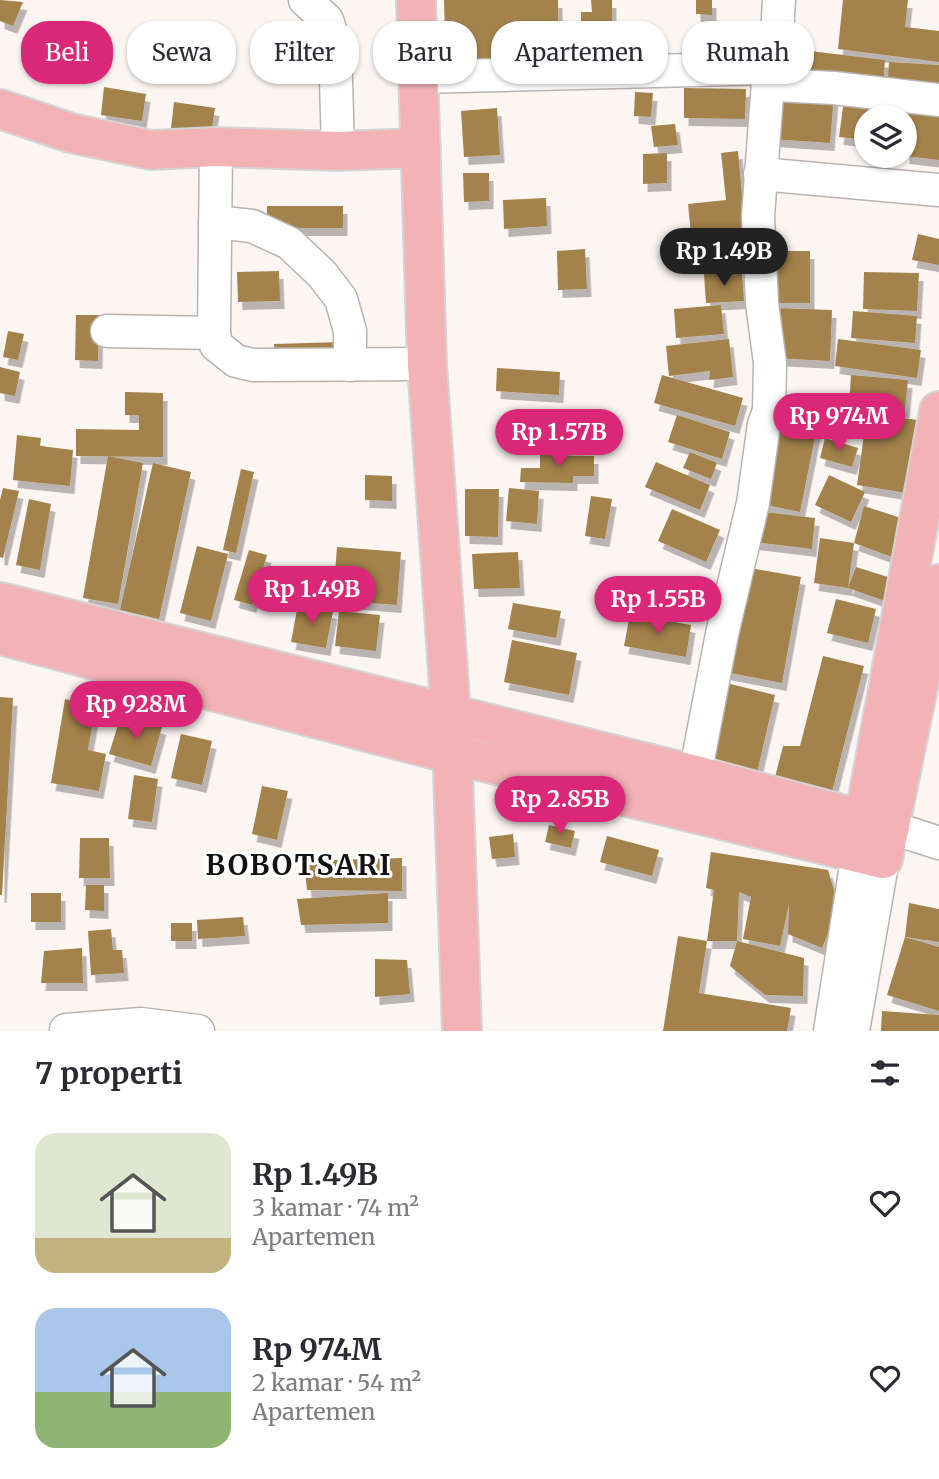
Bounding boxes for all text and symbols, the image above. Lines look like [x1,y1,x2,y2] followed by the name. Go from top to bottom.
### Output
[21,21,113,84] chip: Beli
[127,21,236,84] chip: Sewa
[250,21,359,84] chip: Filter
[373,21,477,84] chip: Baru
[491,21,668,84] chip: Apartemen
[682,21,814,84] chip: Rumah
[854,105,917,168] map controls
[854,105,917,168] button: layers
[652,229,796,288] pin: Rp 1.49B
[676,236,772,265] text: Rp 1.49B
[774,393,904,453] pin: Rp 974M
[789,401,889,430] text: Rp 974M
[487,410,631,469] pin: Rp 1.57B
[511,417,607,446] text: Rp 1.57B
[240,566,384,626] pin: Rp 1.49B
[264,574,360,603] text: Rp 1.49B
[586,576,730,636] pin: Rp 1.55B
[610,584,706,613] text: Rp 1.55B
[71,682,201,741] pin: Rp 928M
[86,689,186,718] text: Rp 928M
[488,776,632,836] pin: Rp 2.85B
[511,784,609,813] text: Rp 2.85B
[206,847,392,883] district label: BOBOTSARI
[35,1054,183,1092] text: 7 properti
[866,1054,904,1092] icon: filters
[252,1155,378,1193] text: Rp 1.49B
[91,1161,175,1245] icon: home
[866,1184,904,1222] icon: heart
[252,1193,419,1222] text: 3 kamar · 74 m²
[252,1222,376,1251] text: Apartemen
[252,1330,382,1368] text: Rp 974M
[91,1336,175,1420] icon: home
[866,1359,904,1397] icon: heart
[252,1368,421,1397] text: 2 kamar · 54 m²
[252,1397,376,1426] text: Apartemen

